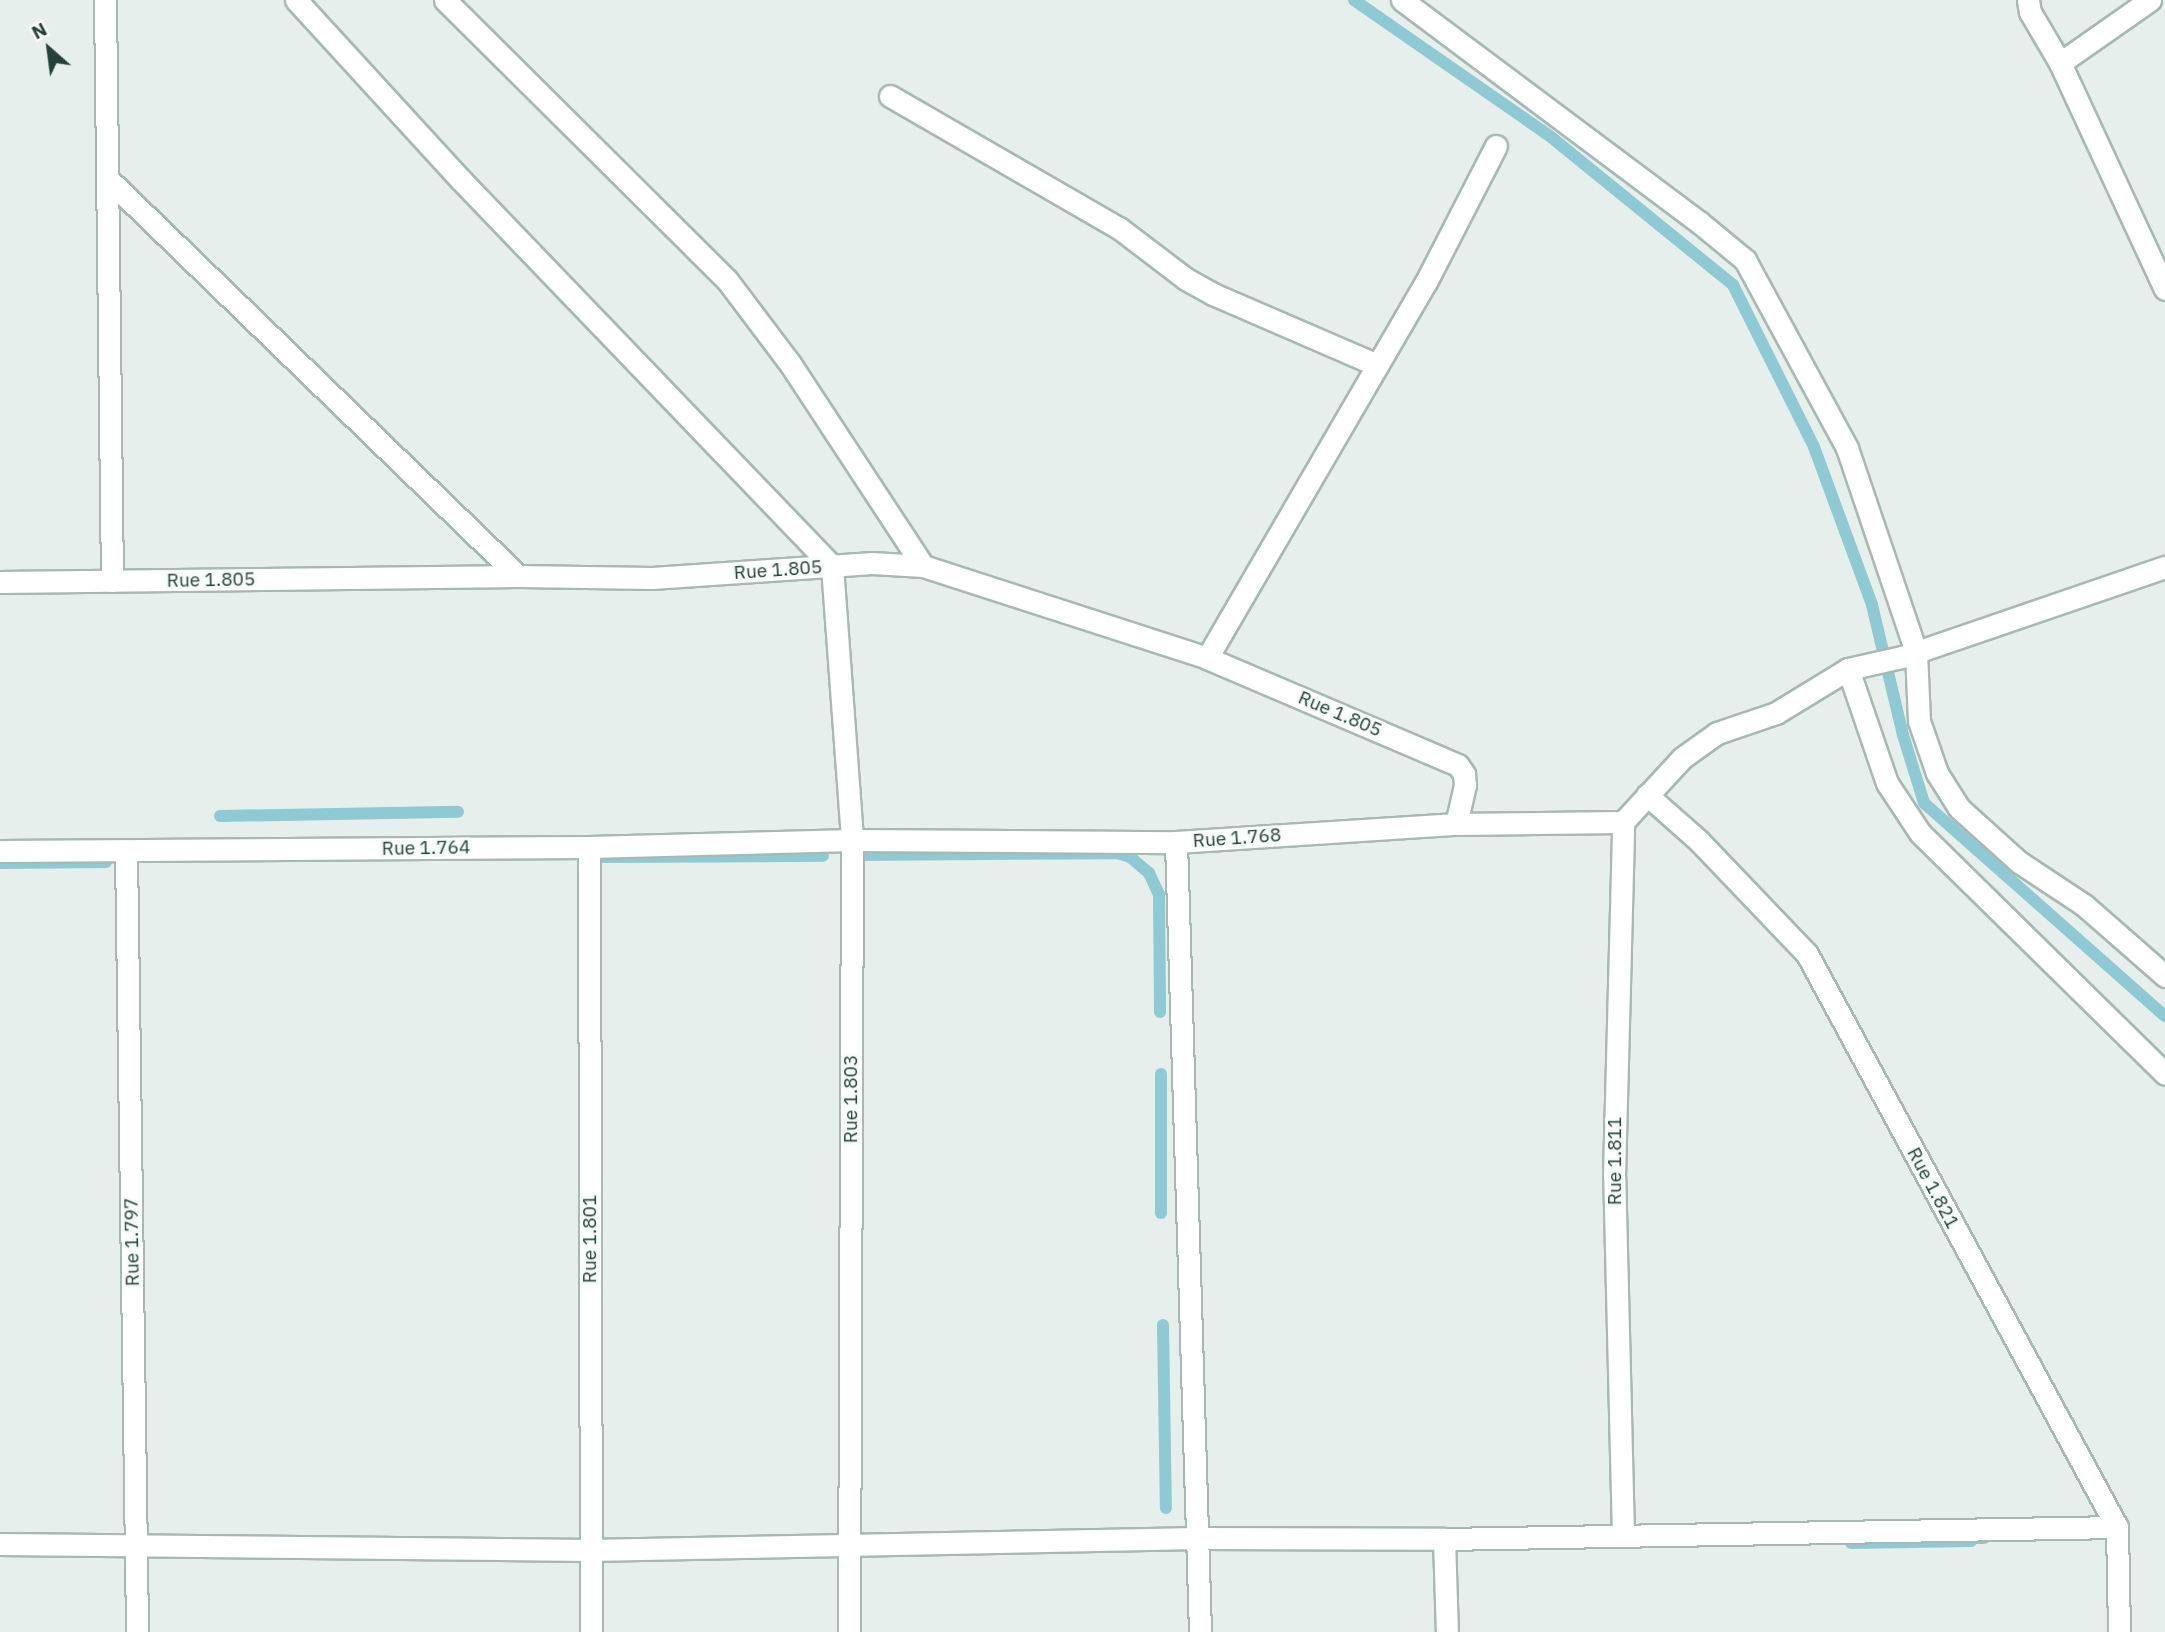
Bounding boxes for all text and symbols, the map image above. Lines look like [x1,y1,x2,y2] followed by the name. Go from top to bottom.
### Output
[14,14,84,84] north arrow
[27,17,51,44] text: N
[733,556,823,584] street label: Rue 1.805
[166,568,256,592] street label: Rue 1.805
[1295,686,1385,742] street label: Rue 1.805
[1192,824,1282,852] street label: Rue 1.768
[381,836,471,860] street label: Rue 1.764
[840,1055,862,1143] street label: Rue 1.803
[1604,1117,1626,1205] street label: Rue 1.811
[1902,1144,1964,1232] street label: Rue 1.821
[579,1195,601,1283] street label: Rue 1.801
[120,1197,144,1287] street label: Rue 1.797

